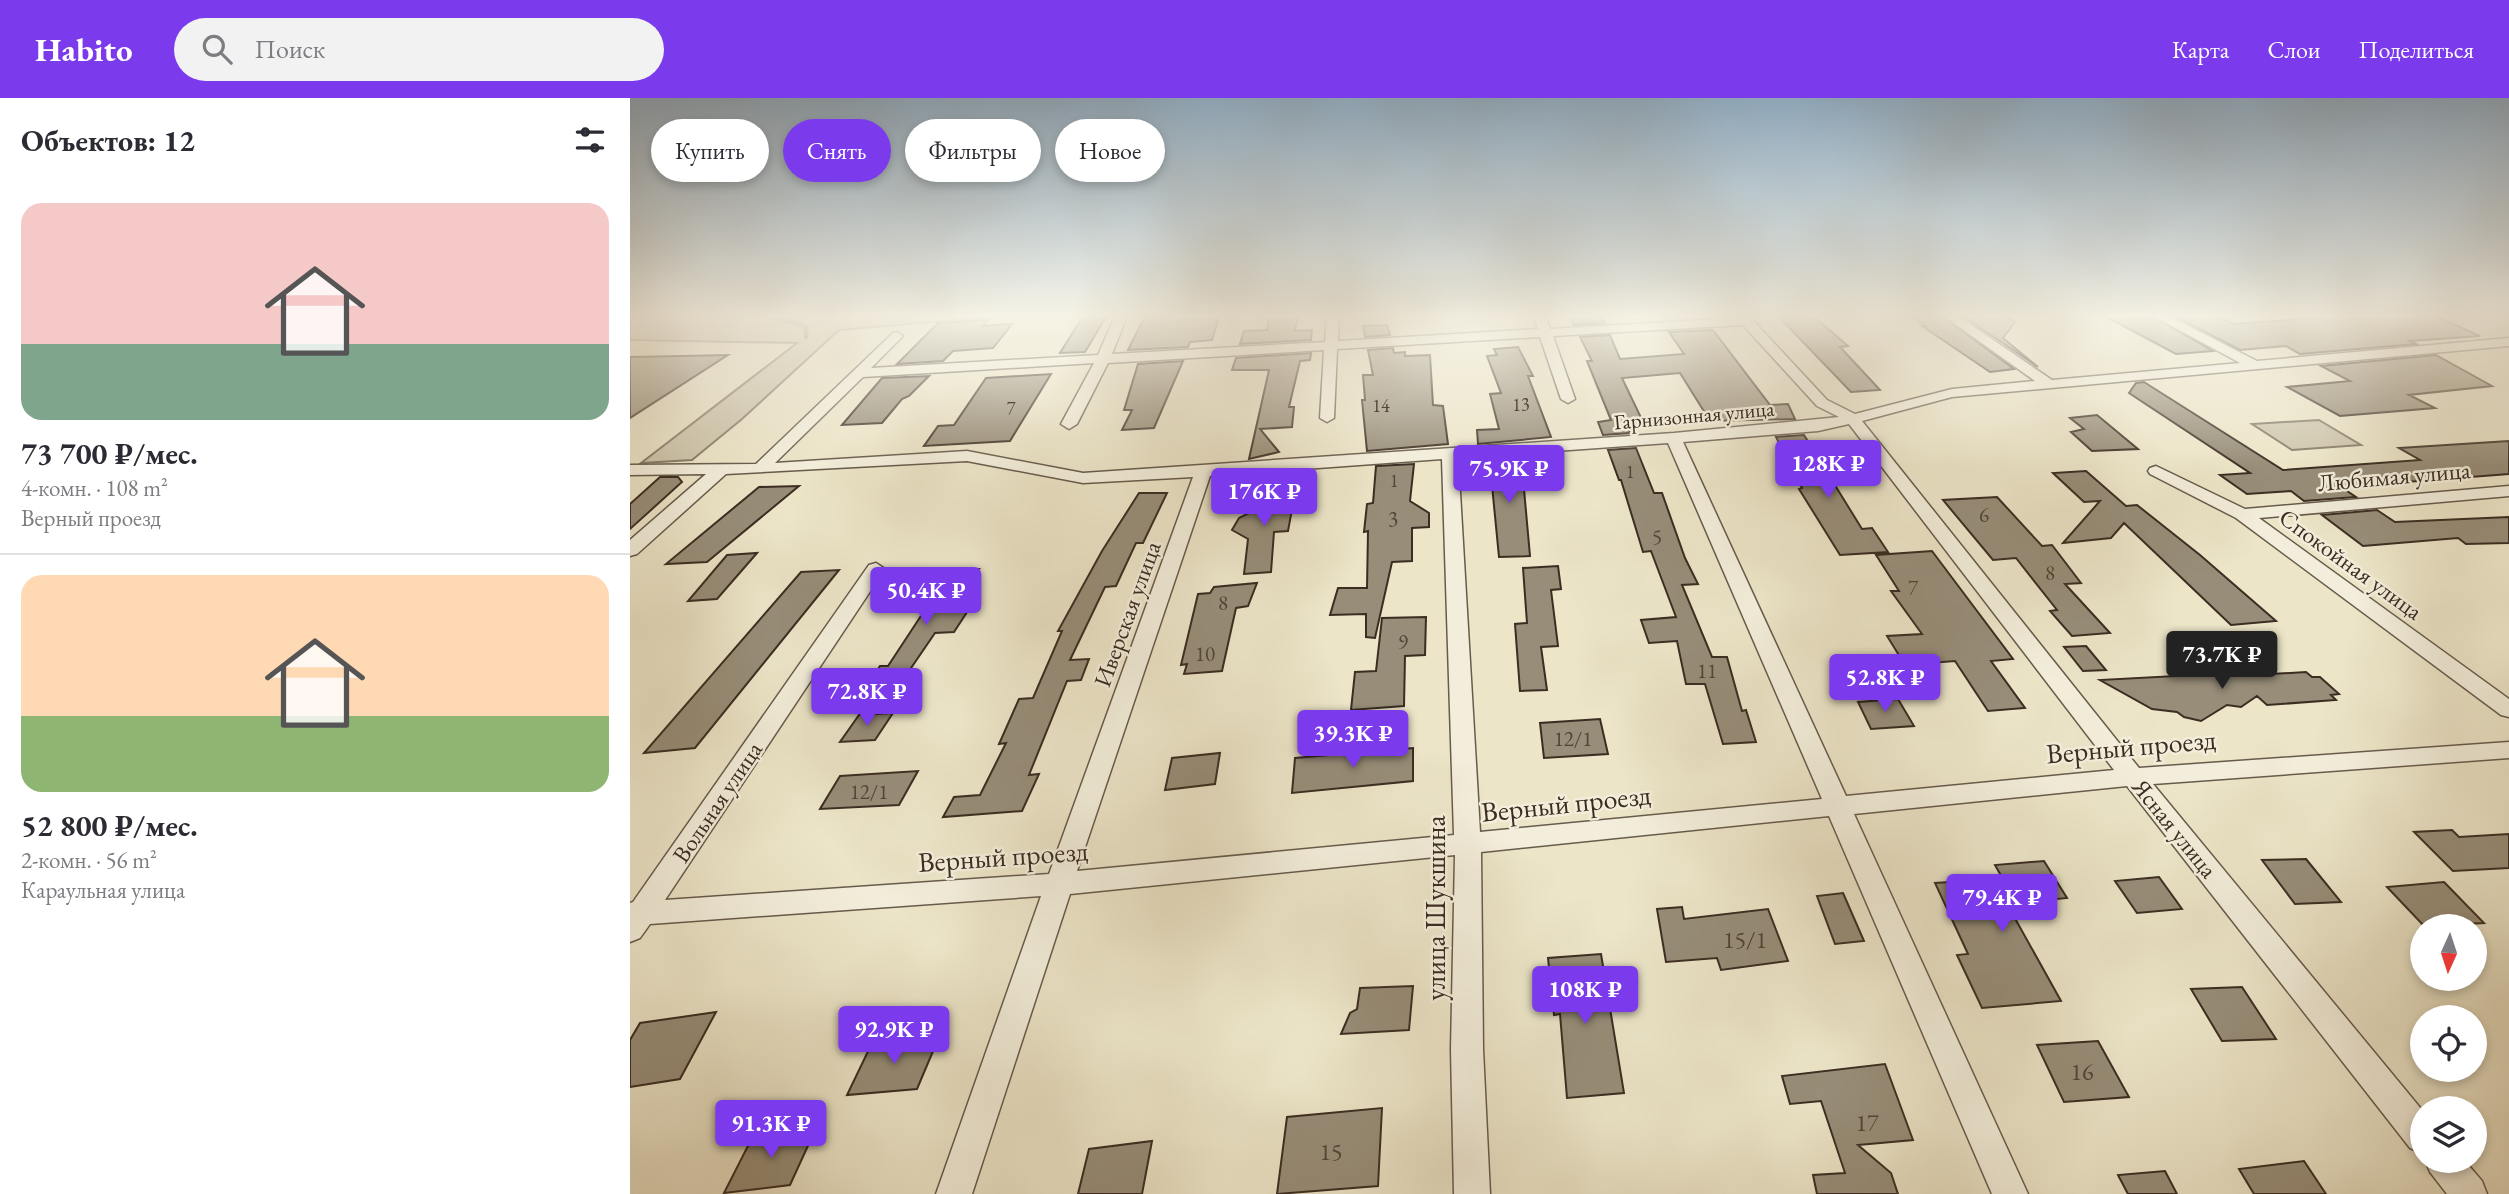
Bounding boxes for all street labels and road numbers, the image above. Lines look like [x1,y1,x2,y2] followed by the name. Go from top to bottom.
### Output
[1613,394,1776,435] street label: Гарнизонная улица
[2316,454,2472,498] street label: Любимая улица
[2273,501,2429,627] street label: Спокойная улица
[1086,536,1168,691] street label: Иверская улица
[2045,721,2218,771] street label: Верный проезд
[665,735,769,869] street label: Вольная улица
[2125,771,2225,884] street label: Ясная улица
[1479,776,1653,830] street label: Верный проезд
[1417,814,1453,1001] street label: улица Шукшина
[917,832,1089,880] street label: Верный проезд

